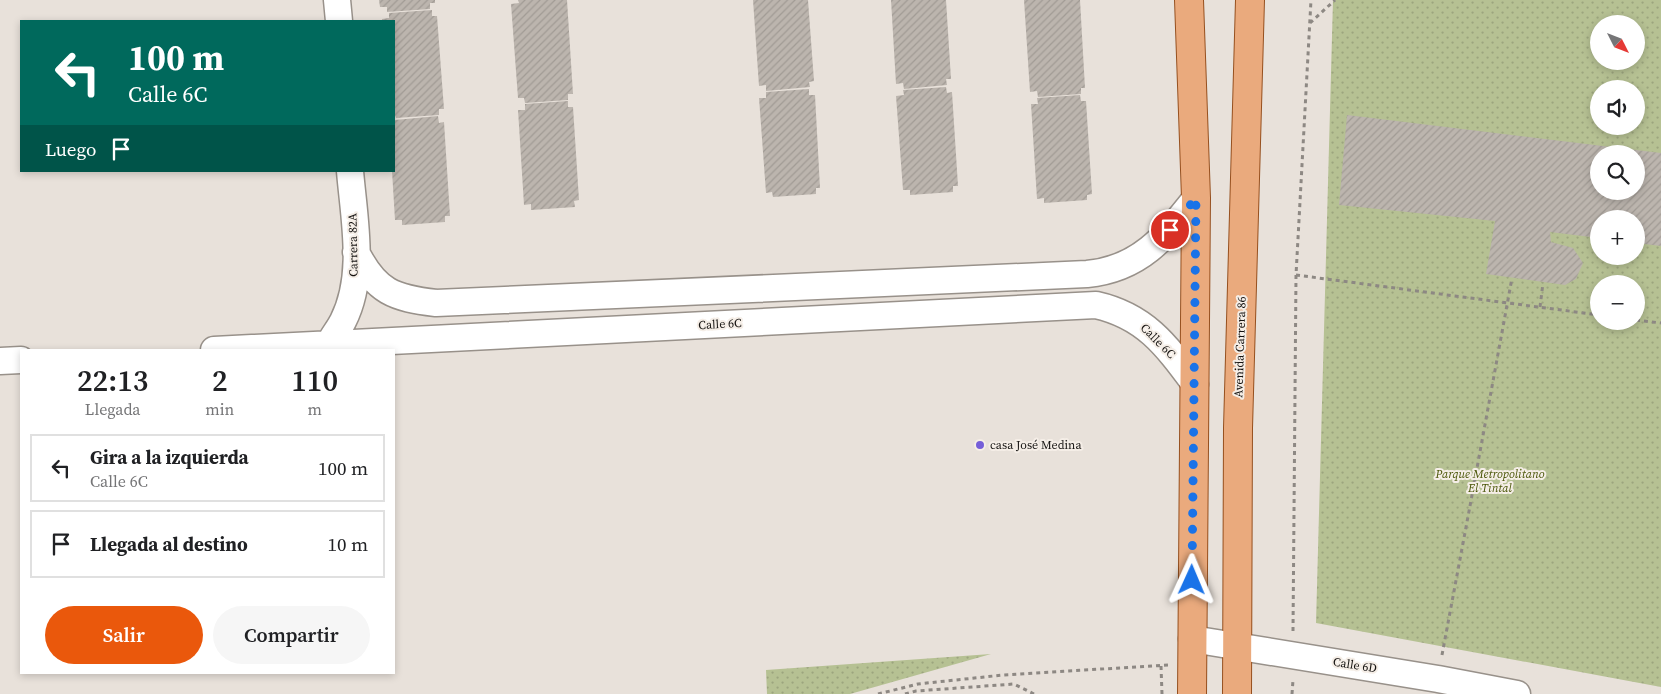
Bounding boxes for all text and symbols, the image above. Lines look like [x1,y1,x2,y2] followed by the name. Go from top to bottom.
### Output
[1590,15,1645,70] north arrow
[1590,15,1645,330] map controls
[128,34,224,82] text: 100 m
[45,40,110,105] icon: left
[128,79,207,109] text: Calle 6C
[1590,80,1645,135] button: sound
[107,135,135,163] icon: arrive
[45,136,97,162] text: Luego
[1590,145,1645,200] button: search
[1149,209,1191,251] pin
[1590,210,1645,265] button: +
[344,213,362,277] street label: Carrera 82A
[1156,216,1184,244] icon: arrive
[1590,275,1645,330] button: −
[1230,296,1250,398] street label: Avenida Carrera 86
[698,315,742,333] street label: Calle 6C
[1137,320,1179,362] street label: Calle 6C
[77,360,148,401] text: 22:13
[212,360,228,401] text: 2
[291,360,338,401] text: 110
[85,398,140,420] text: Llegada
[205,398,234,420] text: min
[307,398,322,420] text: m
[990,437,1082,453] place label: casa José Medina
[974,439,986,451] marker: casa José Medina
[90,444,249,470] text: Gira a la izquierda
[47,454,75,482] icon: left
[318,455,368,481] text: 100 m
[1434,466,1545,496] park label: Parque Metropolitano El Tintal
[90,470,148,492] text: Calle 6C
[47,530,75,558] icon: arrive
[90,531,248,557] text: Llegada al destino
[327,531,368,557] text: 10 m
[1165,553,1217,605] position arrow
[45,606,203,664] button: Salir
[213,606,370,664] button: Compartir
[1332,654,1378,676] street label: Calle 6D

